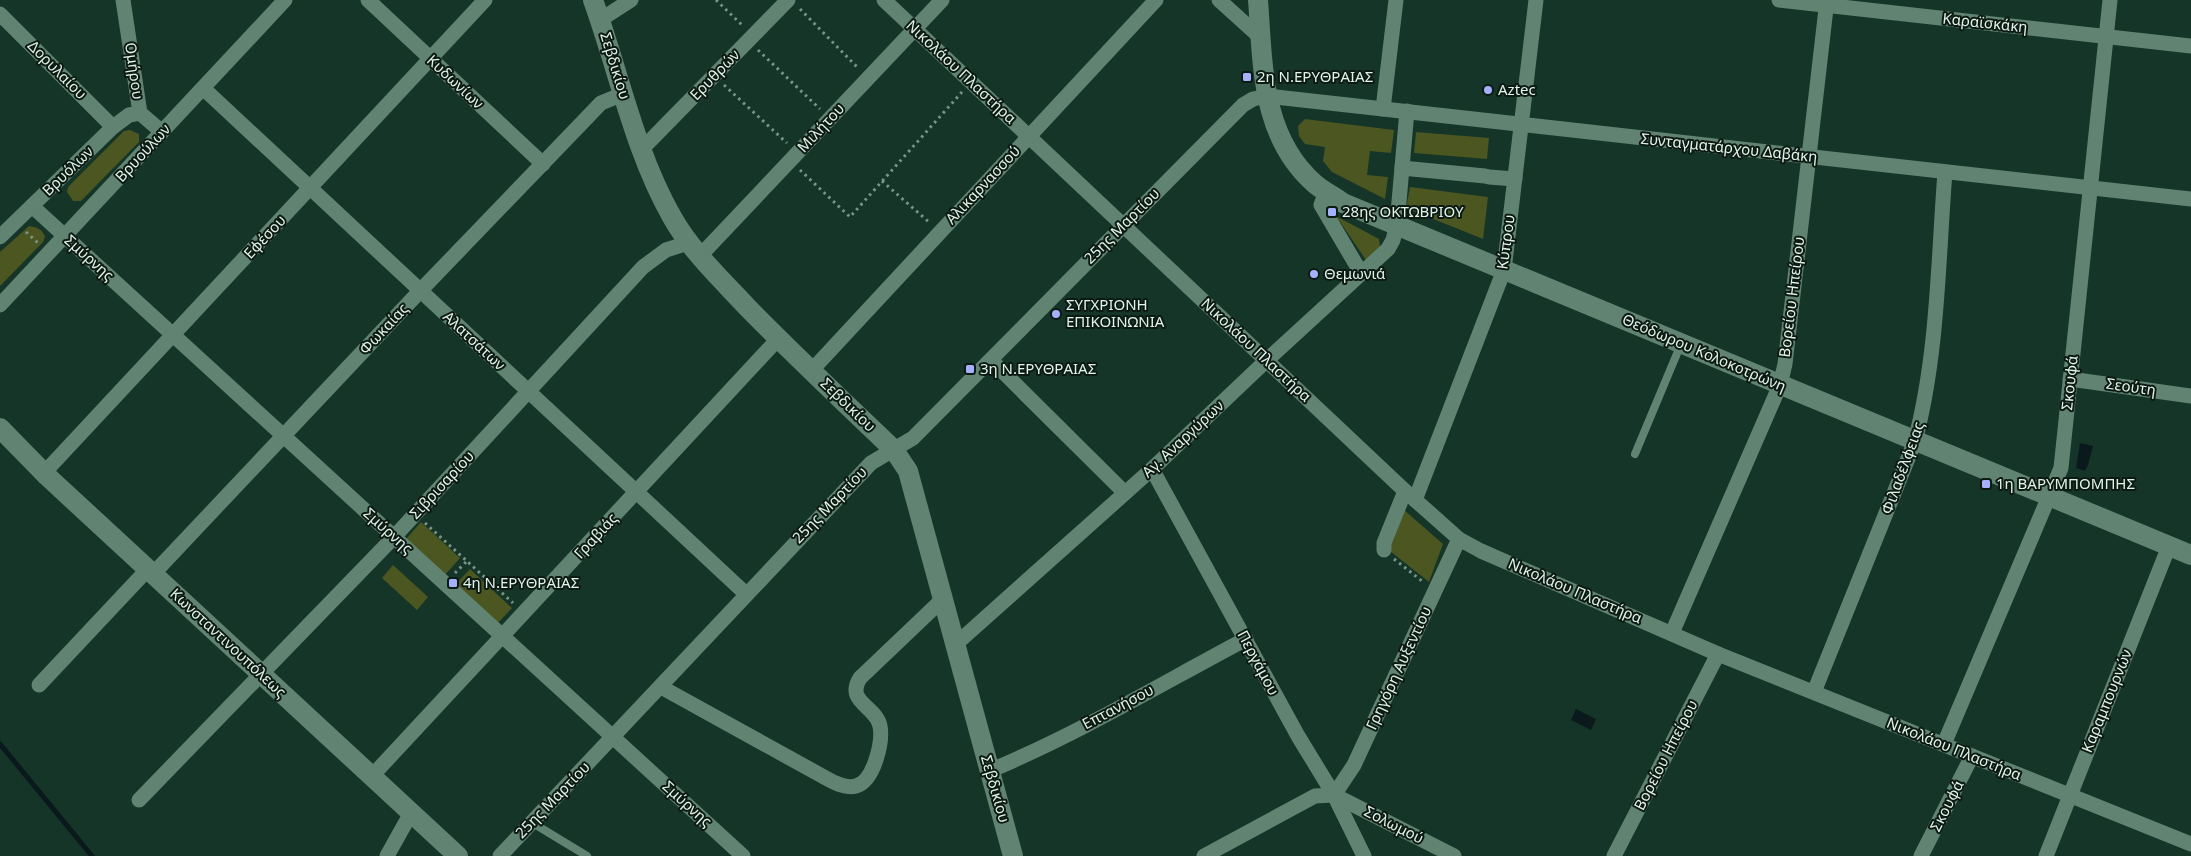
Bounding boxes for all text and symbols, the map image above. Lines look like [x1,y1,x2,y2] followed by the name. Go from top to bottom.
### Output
[1942,8,2029,36] street label: Καραϊσκάκη
[902,15,1022,128] street label: Νικολάου Πλαστήρα
[596,30,636,102] street label: Σεβδικίου
[24,35,92,103] street label: Δορυλαίου
[121,41,149,101] street label: Ομήρου
[685,44,744,104] street label: Ερυθρών
[423,50,489,113] street label: Κυδωνίων
[1257,66,1373,86] place label: 2η Ν.ΕΡΥΘΡΑΙΑΣ
[1241,71,1253,83] marker: 2η Ν.ΕΡΥΘΡΑΙΑΣ
[1498,79,1536,99] place label: Aztec
[1482,84,1494,96] marker: Aztec
[792,98,848,156] street label: Μιλήτου
[110,119,174,186] street label: Βρυούλων
[1640,128,1818,166] street label: Συνταγματάρχου Δαβάκη
[37,141,97,200] street label: Βρυόλων
[940,141,1024,228] street label: Αλικαρνασσού
[1079,183,1163,267] street label: 25ης Μαρτίου
[1342,201,1464,221] place label: 28ης ΟΚΤΩΒΡΙΟΥ
[1326,206,1338,218] marker: 28ης ΟΚΤΩΒΡΙΟΥ
[239,210,290,263] street label: Εφέσου
[1491,213,1519,270] street label: Κύπρου
[61,230,119,285] street label: Σμύρνης
[1774,235,1808,358] street label: Βορείου Ηπείρου
[1324,263,1386,283] place label: Θεμωνιά
[1308,268,1320,280] marker: Θεμωνιά
[1197,293,1317,406] street label: Νικολάου Πλαστήρα
[1066,294,1165,331] place label: ΣΥΓΧΡΙΟΝΗ ΕΠΙΚΟΙΝΩΝΙΑ
[354,298,412,358] street label: Φωκαίας
[439,306,510,374] street label: Αλατσάτων
[1050,308,1062,320] marker: ΣΥΓΧΡΙΟΝΗ ΕΠΙΚΟΙΝΩΝΙΑ
[1619,308,1789,396] street label: Θεόδωρου Κολοκοτρώνη
[2056,354,2082,411] street label: Σκουφά
[980,358,1096,378] place label: 3η Ν.ΕΡΥΘΡΑΙΑΣ
[964,363,976,375] marker: 3η Ν.ΕΡΥΘΡΑΙΑΣ
[817,373,881,436] street label: Σεβδικίου
[2105,373,2157,399] street label: Σεούτη
[1137,395,1228,481] street label: Αγ. Αναργύρων
[1876,419,1928,517] street label: Φιλαδέλφειας
[404,446,478,523] street label: Σιβρισαρίου
[788,462,871,547] street label: 25ης Μαρτίου
[1996,473,2135,493] place label: 1η ΒΑΡΥΜΠΟΜΠΗΣ
[1980,478,1992,490] marker: 1η ΒΑΡΥΜΠΟΜΠΗΣ
[360,503,418,558] street label: Σμύρνης
[569,508,621,562] street label: Γραβιάς
[1505,553,1646,628] street label: Νικολάου Πλαστήρα
[463,572,579,592] place label: 4η Ν.ΕΡΥΘΡΑΙΑΣ
[447,577,459,589] marker: 4η Ν.ΕΡΥΘΡΑΙΑΣ
[166,583,291,701] street label: Κωνσταντινουπόλεως
[1361,603,1436,733] street label: Γρηγόρη Αυξεντίου
[1233,627,1284,699] street label: Περγάμου
[2076,646,2136,755] street label: Καραμπουρνών
[1078,679,1157,733] street label: Επτανήσου
[1629,696,1702,813] street label: Βορείου Ηπείρου
[1884,712,2025,785] street label: Νικολάου Πλαστήρα
[977,753,1015,825] street label: Σεβδικίου
[511,757,594,842] street label: 25ης Μαρτίου
[659,776,717,831] street label: Σμύρνης
[1925,776,1968,835] street label: Σκουφά
[1361,801,1428,848] street label: Σολωμού

